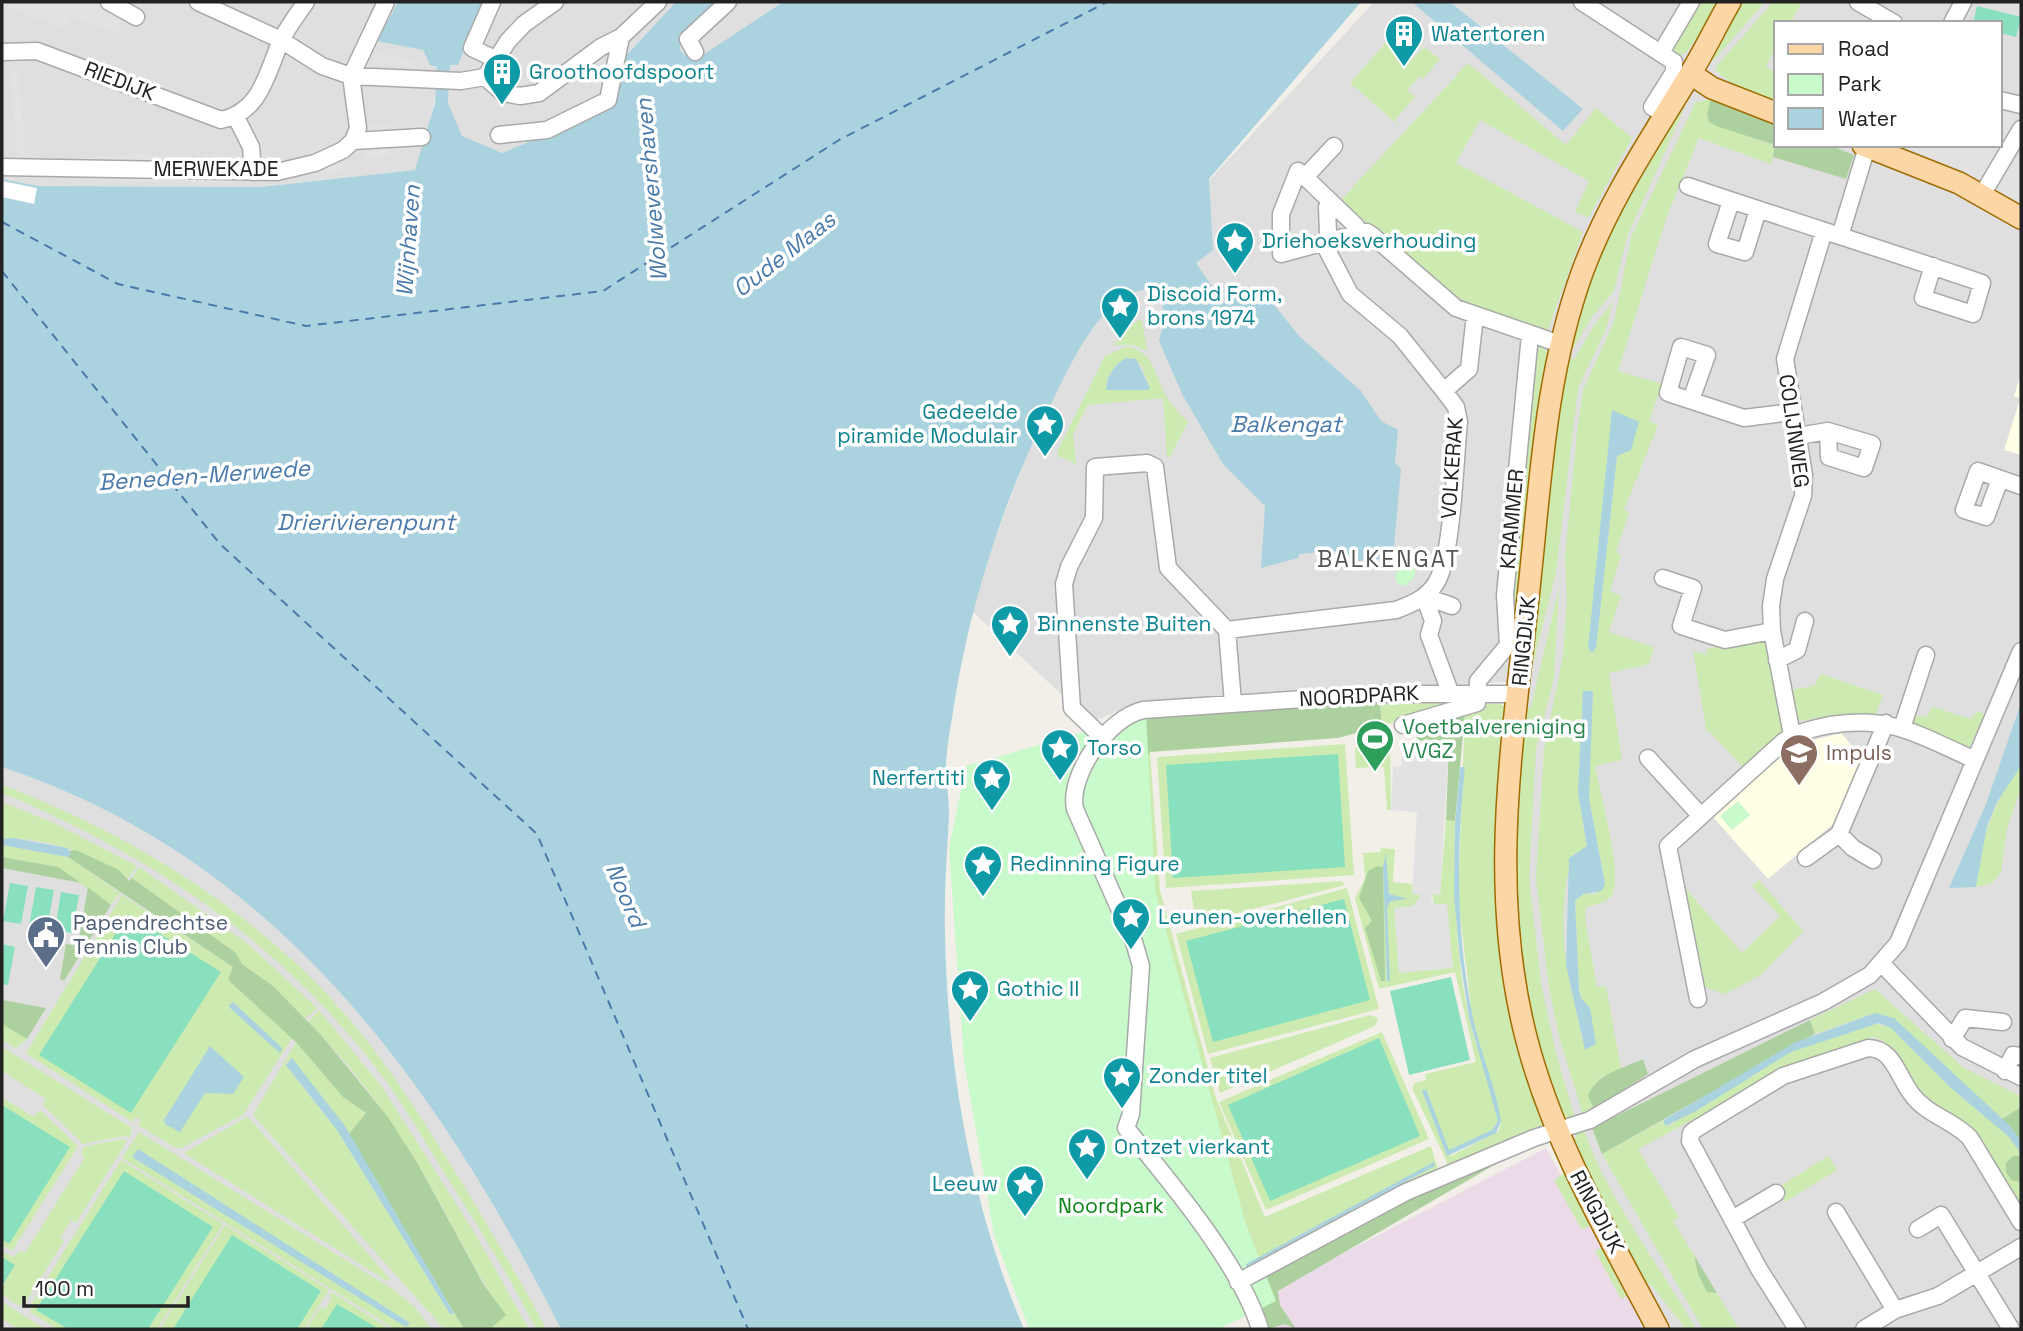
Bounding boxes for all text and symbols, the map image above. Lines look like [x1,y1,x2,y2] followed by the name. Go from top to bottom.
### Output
[1383,13,1425,68] building icon: Watertoren
[1431,20,1545,47] place label: Watertoren
[1774,21,2002,147] legend
[1838,35,1890,62] text: Road
[481,51,523,106] building icon: Groothoofdspoort
[81,55,160,107] street label: RIEDIJK
[529,58,714,85] place label: Groothoofdspoort
[1838,70,1882,97] text: Park
[628,96,674,283] water label: Wolwevershaven
[1838,105,1897,132] text: Water
[153,155,279,182] street label: MERWEKADE
[389,183,427,298] water label: Wijnhaven
[727,204,842,303] water label: Oude Maas
[1214,220,1256,275] place icon: Driehoeksverhouding
[1262,227,1476,254] place label: Driehoeksverhouding
[1147,280,1282,331] place label: Discoid Form, brons 1974
[1099,285,1141,340] place icon: Discoid Form, brons 1974
[1773,372,1816,490] street label: COLIJNWEG
[837,398,1018,449] place label: Gedeelde piramide Modulair
[1024,403,1066,458] place icon: Gedeelde piramide Modulair
[1230,409,1344,439] water label: Balkengat
[1434,416,1469,520] street label: VOLKERAK
[97,453,312,497] water label: Beneden-Merwede
[1494,468,1529,570] street label: KRAMMER
[277,507,458,537] water label: Drierivierenpunt
[1317,544,1461,574] district label: BALKENGAT
[1505,594,1542,687] street label: RINGDIJK
[989,603,1031,658] place icon: Binnenste Buiten
[1037,610,1211,637] place label: Binnenste Buiten
[1298,679,1420,712] street label: NOORDPARK
[1402,713,1586,764] place label: Voetbalvereniging VVGZ
[1354,718,1396,773] sports icon: Voetbalvereniging VVGZ
[1039,727,1081,782] place icon: Torso
[1778,732,1820,787] school or university icon: Impuls
[1087,734,1142,761] place label: Torso
[1826,739,1892,766] place label: Impuls
[971,757,1013,812] place icon: Nerfertiti
[872,764,965,791] place label: Nerfertiti
[962,843,1004,898] place icon: Redinning Figure
[1010,850,1180,877] place label: Redinning Figure
[599,858,654,934] water label: Noord
[1110,896,1152,951] place icon: Leunen-overhellen
[1158,903,1347,930] place label: Leunen-overhellen
[73,909,228,960] place label: Papendrechtse Tennis Club
[25,914,67,969] public building icon: Papendrechtse Tennis Club
[949,968,991,1023] place icon: Gothic II
[997,975,1079,1002] place label: Gothic II
[1101,1055,1143,1110] place icon: Zonder titel
[1149,1062,1268,1089] place label: Zonder titel
[1066,1126,1108,1181] place icon: Ontzet vierkant
[1114,1133,1270,1160] place label: Ontzet vierkant
[1004,1163,1046,1218] place icon: Leeuw
[1564,1165,1631,1258] street label: RINGDIJK
[932,1170,998,1197] place label: Leeuw
[1058,1192,1164,1219] park label: Noordpark
[24,1264,189,1308] scale bar
[35,1275,94,1302] text: 100 m

